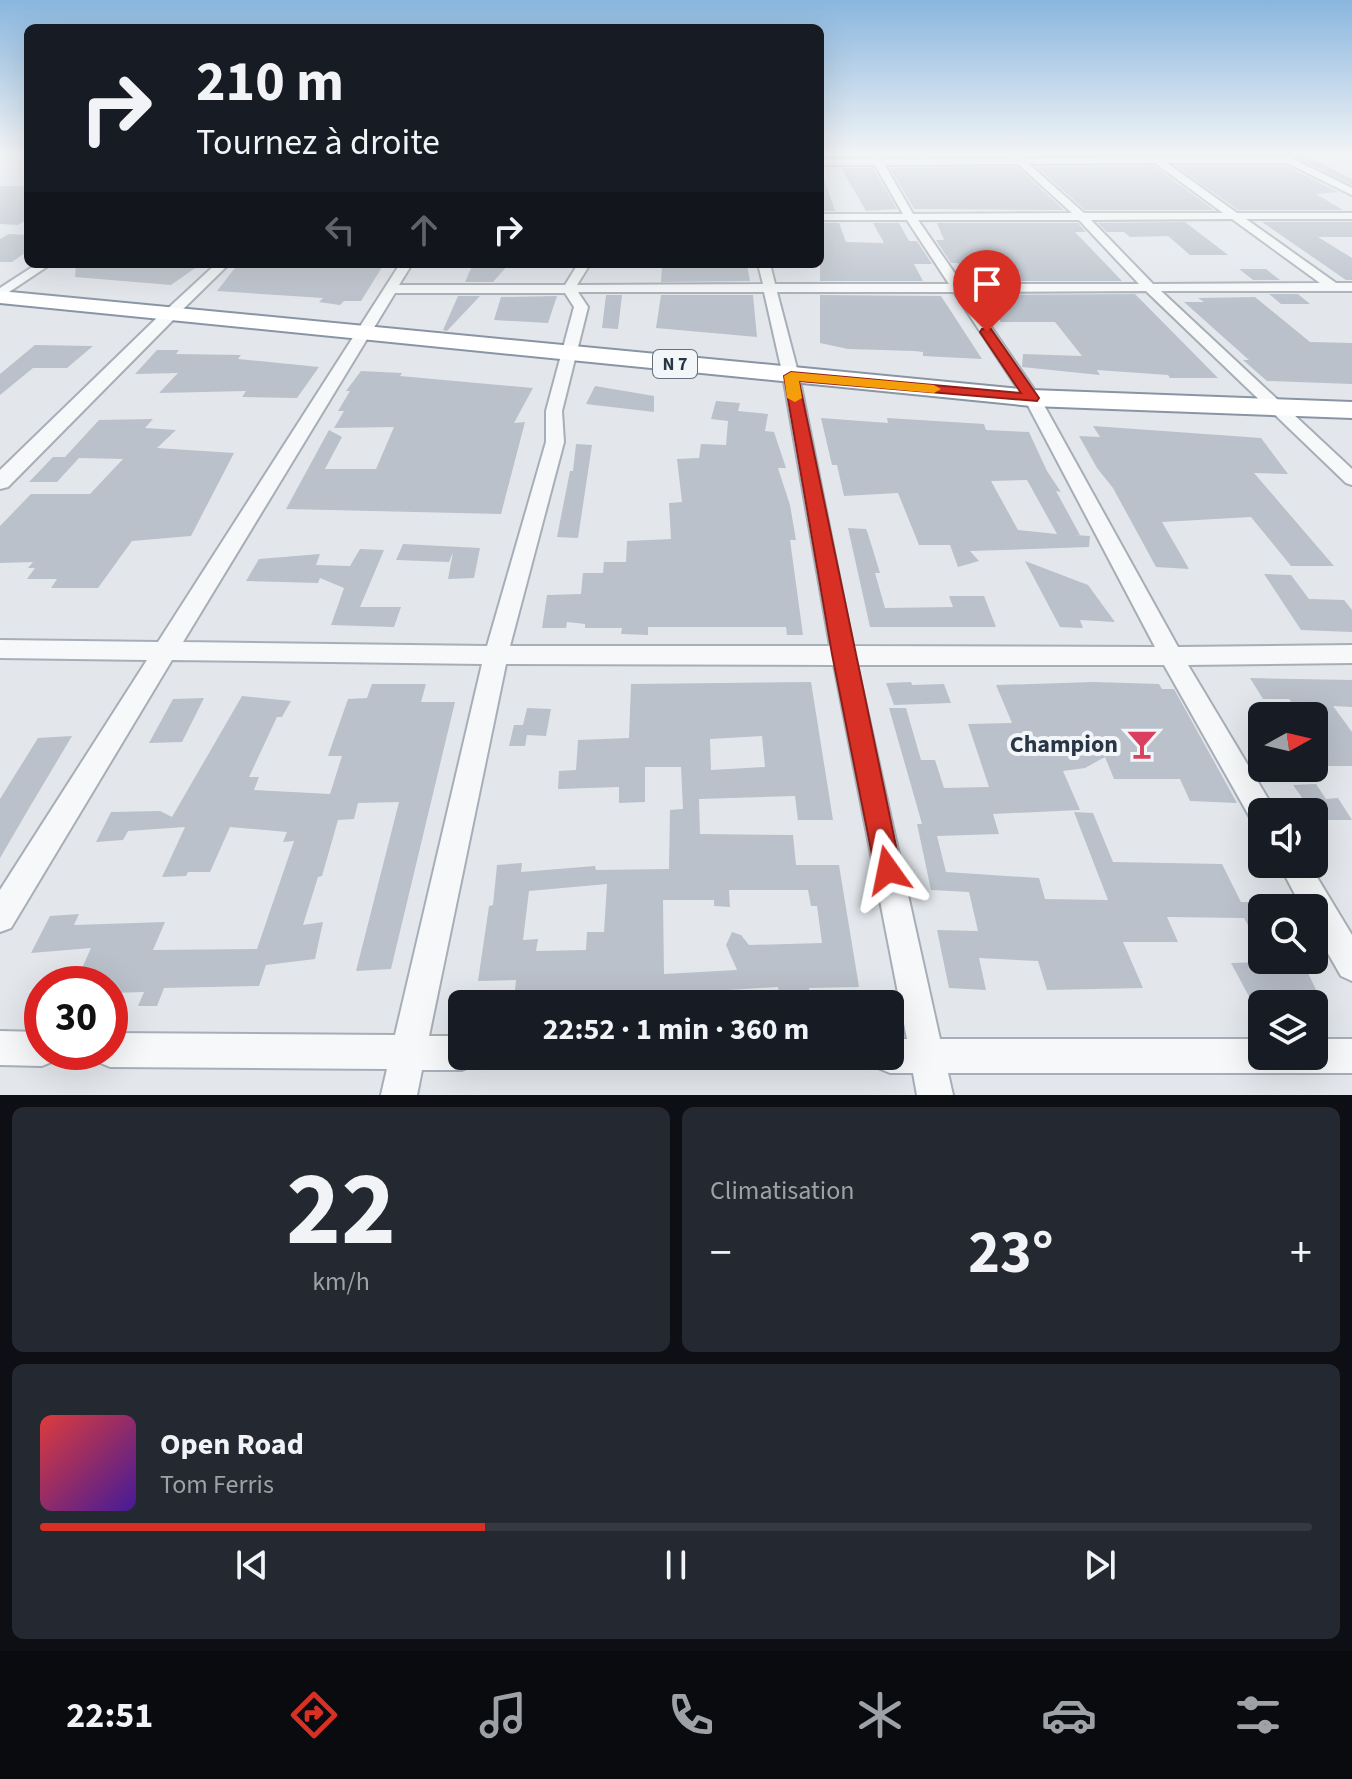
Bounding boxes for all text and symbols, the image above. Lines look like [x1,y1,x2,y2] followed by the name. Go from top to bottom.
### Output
[196,43,344,122] text: 210 m
[64,56,168,160] icon: right
[196,117,440,168] text: Tournez à droite
[318,208,362,252] icon: left
[402,208,446,252] icon: ahead
[486,208,530,252] icon: right
[953,250,1021,332] pin
[965,262,1009,306] icon: arrive
[653,350,697,378] road number: N 7
[1248,702,1328,782] north arrow
[1248,702,1328,1070] map controls
[1010,727,1118,762] place label: Champion
[1125,727,1159,761] bar icon: Champion
[1248,798,1328,878] button: sound
[846,828,930,912] position arrow
[1248,894,1328,974] button: search
[24,966,128,1070] speed limit sign: 30
[1248,990,1328,1070] button: layers
[543,1008,809,1051] text: 22:52 · 1 min · 360 m
[286,1137,396,1285] text: 22
[710,1172,855,1209] text: Climatisation
[968,1211,1054,1296] text: 23°
[710,1222,732,1285] text: −
[1290,1222,1312,1285] text: +
[312,1263,370,1300] text: km/h
[160,1423,304,1466] text: Open Road
[160,1466,274,1503] text: Tom Ferris
[230,1543,274,1587] icon: previous
[654,1543,698,1587] icon: pause
[1078,1543,1122,1587] icon: next
[286,1687,342,1743] icon: directions
[475,1687,531,1743] icon: music
[663,1687,719,1743] icon: phone
[852,1687,908,1743] icon: climate
[1041,1687,1097,1743] icon: car
[1230,1687,1286,1743] icon: filters
[66,1690,153,1741] text: 22:51

